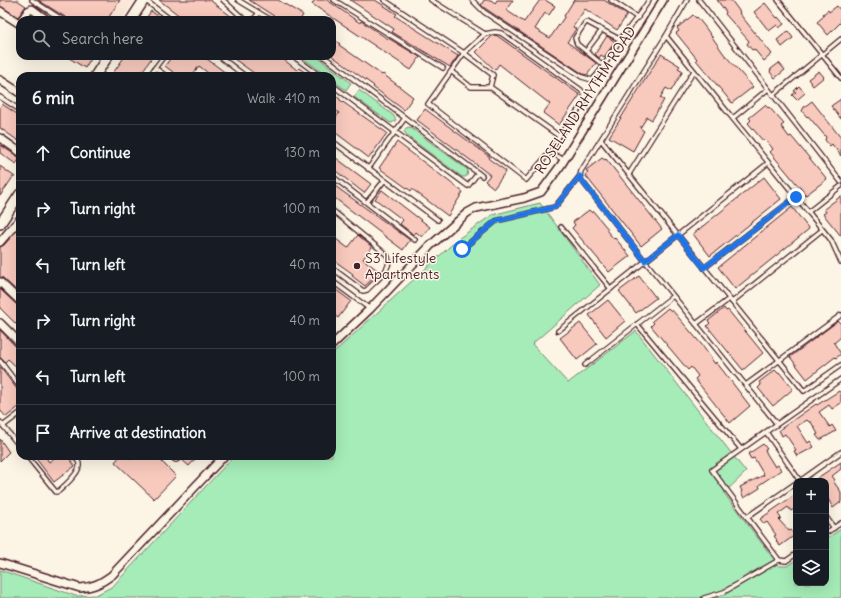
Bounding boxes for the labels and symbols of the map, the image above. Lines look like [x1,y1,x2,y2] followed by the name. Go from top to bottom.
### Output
[530,23,640,177] street label: ROSELAND RHYTHM ROAD
[787,188,805,206] route end
[453,240,471,258] route start
[365,249,439,283] place label: S3 Lifestyle Apartments
[352,261,362,271] marker: S3 Lifestyle Apartments

